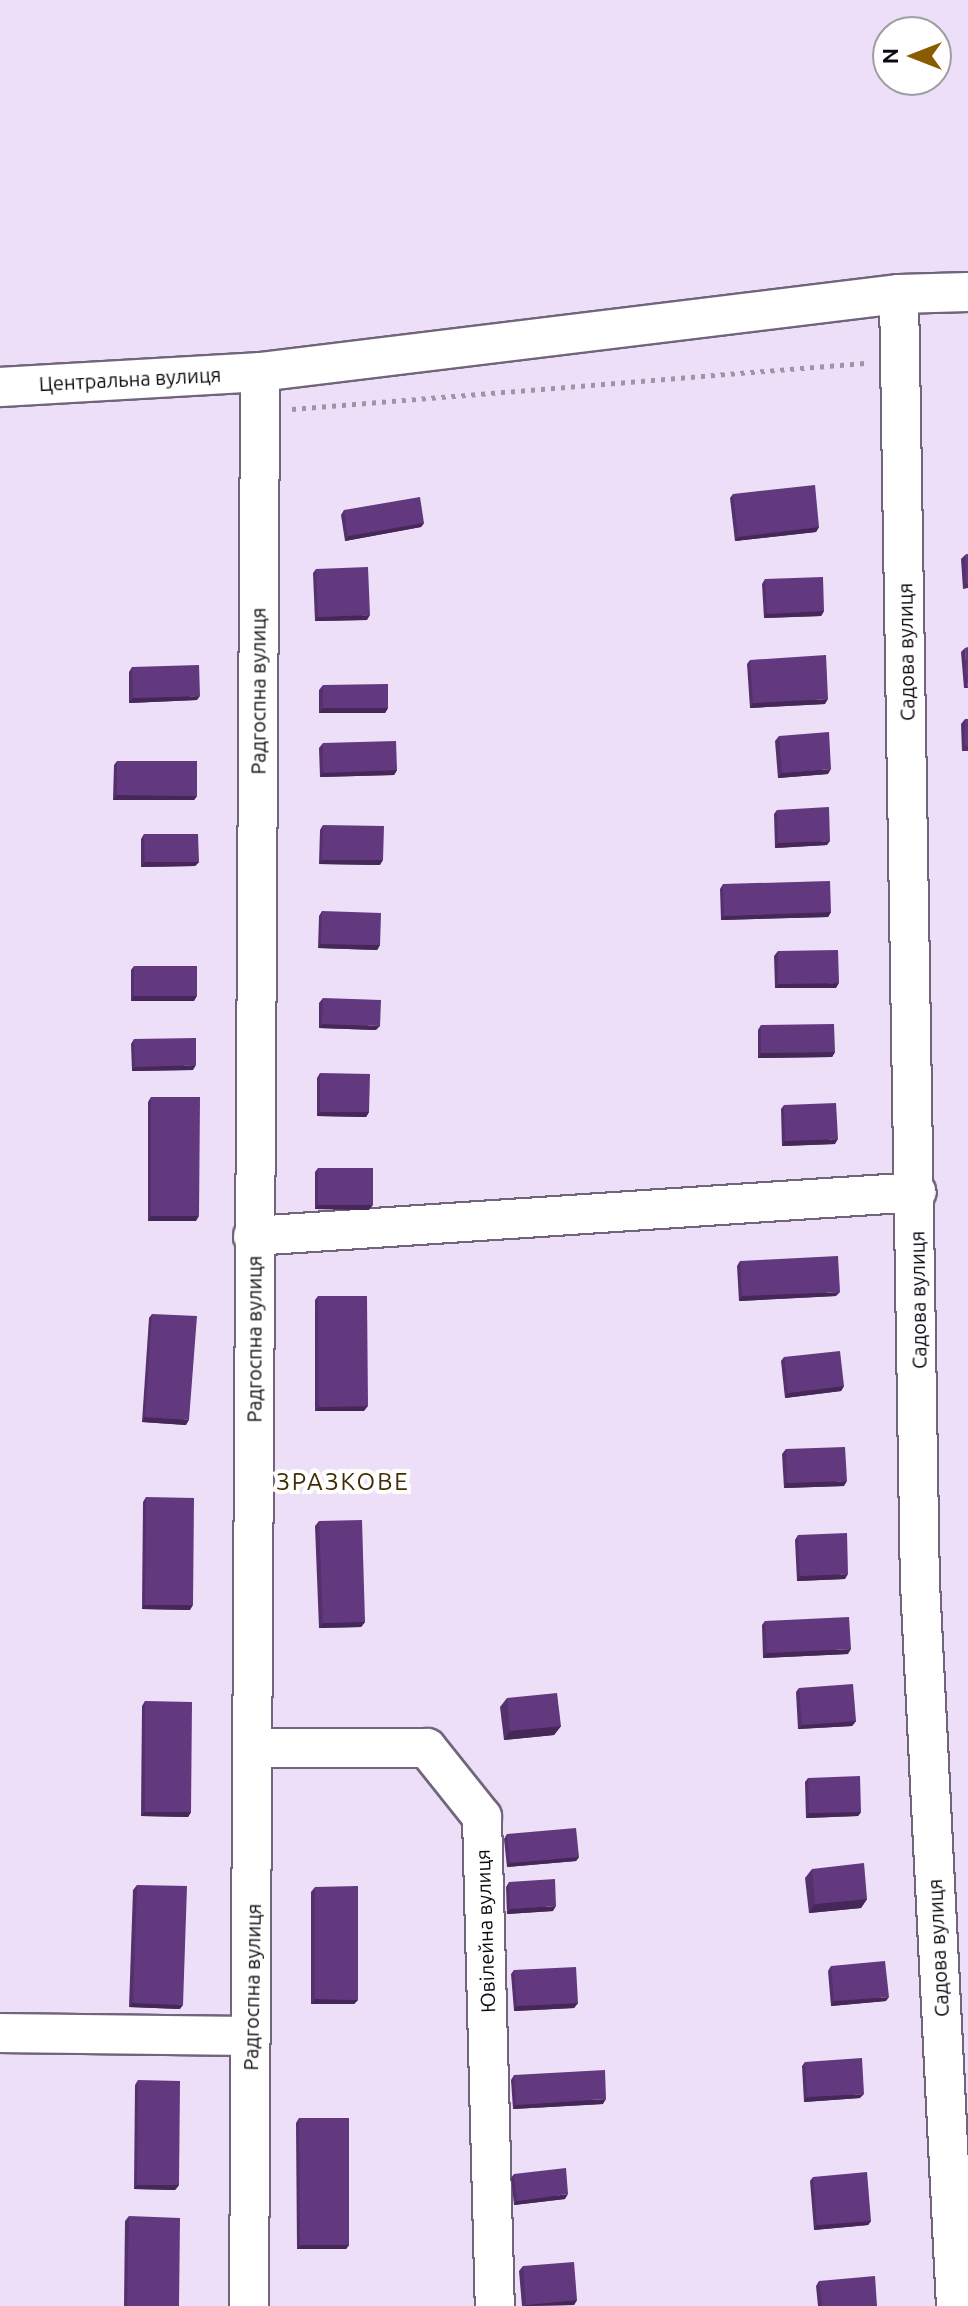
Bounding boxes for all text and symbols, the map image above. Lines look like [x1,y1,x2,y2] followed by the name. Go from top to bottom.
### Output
[872,16,952,96] north arrow
[877,48,902,64] text: N
[38,362,222,396] street label: Центральна вулиця
[893,583,919,721] street label: Садова вулиця
[246,607,270,775] street label: Радгоспна вулиця
[905,1231,931,1369] street label: Садова вулиця
[242,1255,266,1423] street label: Радгоспна вулиця
[276,1468,410,1496] district label: ЗРАЗКОВЕ
[470,1849,500,2013] street label: Ювілейна вулиця
[922,1878,954,2018] street label: Садова вулиця
[239,1903,265,2071] street label: Радгоспна вулиця

